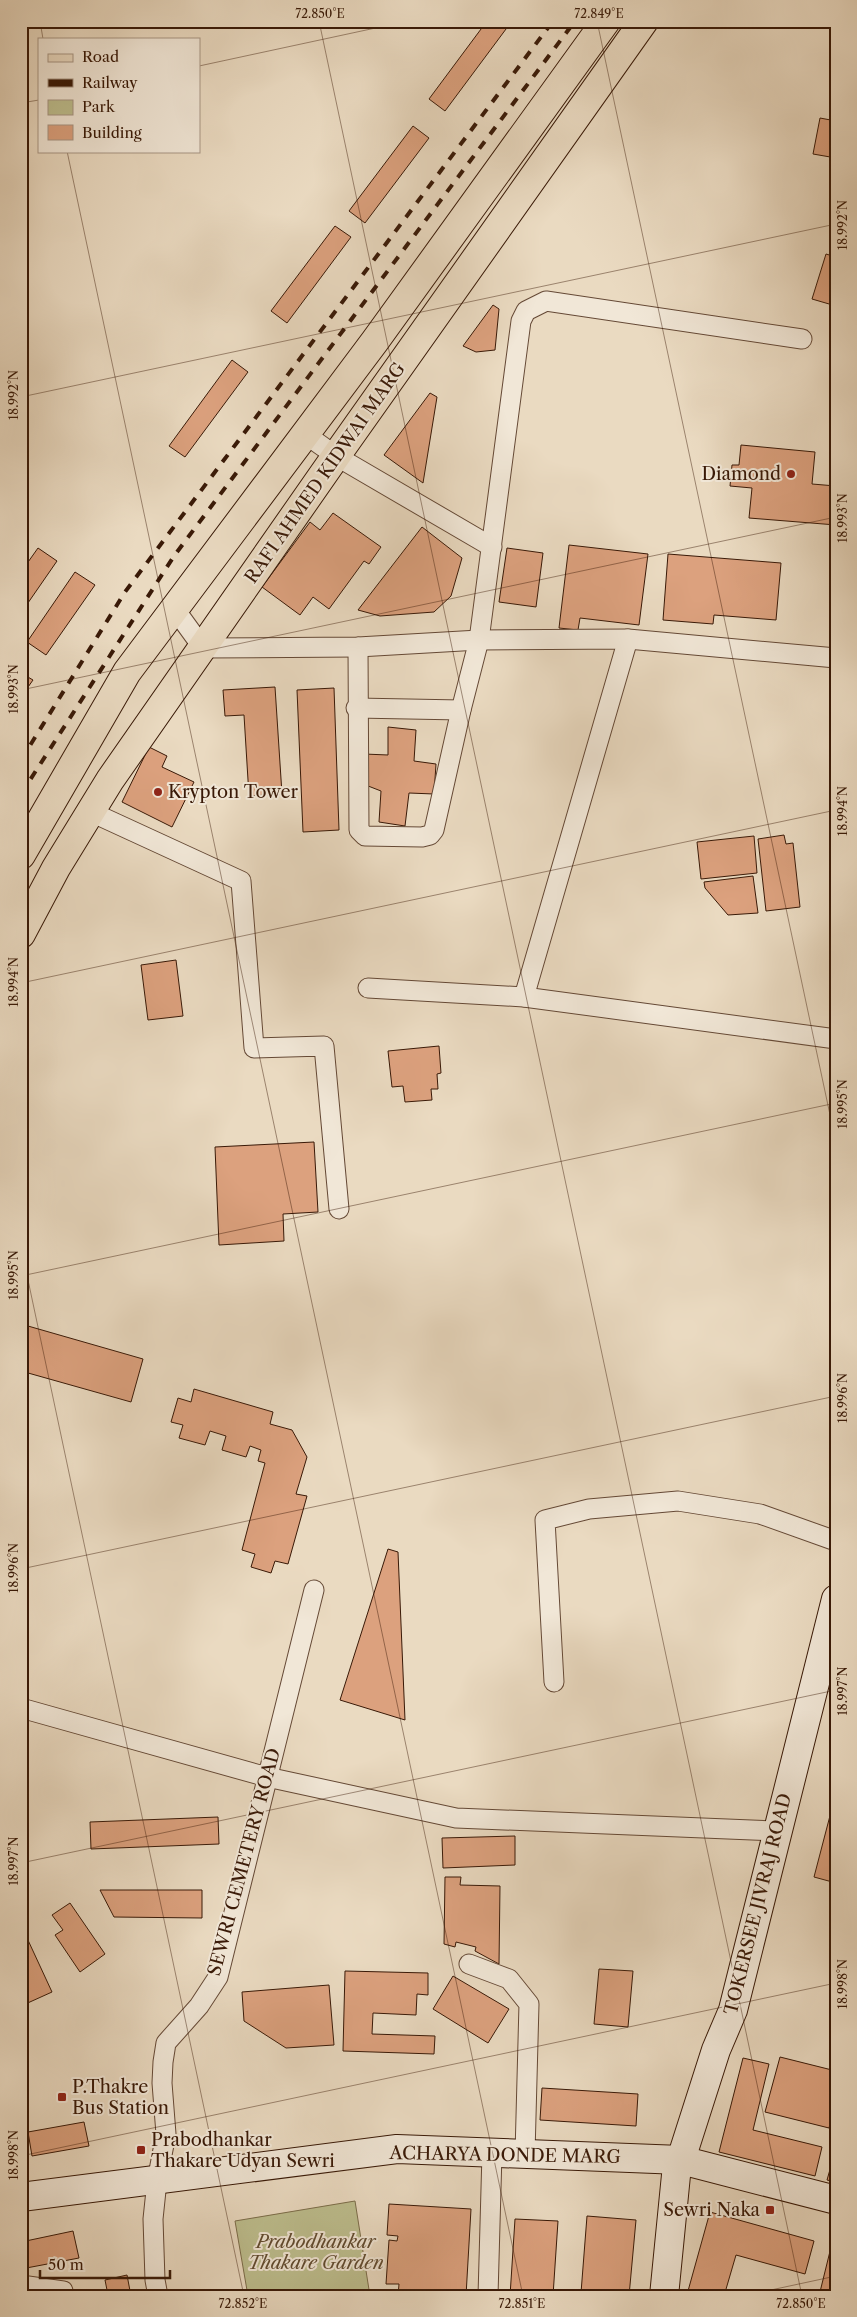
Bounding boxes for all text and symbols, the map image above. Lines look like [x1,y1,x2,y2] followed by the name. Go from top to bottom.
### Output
[295,6,345,21] text: 72.850°E
[574,6,624,21] text: 72.849°E
[38,38,200,152] legend
[82,47,119,66] text: Road
[82,73,138,92] text: Railway
[82,97,116,116] text: Park
[82,123,142,142] text: Building
[835,200,850,250] text: 18.992°N
[240,358,410,588] street label: RAFI AHMED KIDWAI MARG
[6,370,21,420] text: 18.992°N
[701,463,781,485] place label: Diamond
[785,468,797,480] marker: Diamond
[835,493,850,543] text: 18.993°N
[6,664,21,714] text: 18.993°N
[168,781,298,803] place label: Krypton Tower
[152,786,164,798] marker: Krypton Tower
[835,786,850,836] text: 18.994°N
[6,957,21,1007] text: 18.994°N
[835,1079,850,1129] text: 18.995°N
[6,1250,21,1300] text: 18.995°N
[835,1373,850,1423] text: 18.996°N
[6,1543,21,1593] text: 18.996°N
[835,1666,850,1715] text: 18.997°N
[203,1746,285,1978] street label: SEWRI CEMETERY ROAD
[720,1791,796,2017] street label: TOKERSEE JIVRAJ ROAD
[6,1836,21,1885] text: 18.997°N
[835,1959,850,2009] text: 18.998°N
[72,2076,169,2119] place label: P.Thakre Bus Station
[56,2091,68,2103] marker: P.Thakre Bus Station
[151,2129,335,2172] place label: Prabodhankar Thakare Udyan Sewri
[6,2130,21,2180] text: 18.998°N
[388,2142,621,2168] street label: ACHARYA DONDE MARG
[135,2144,147,2156] marker: Prabodhankar Thakare Udyan Sewri
[663,2199,760,2221] place label: Sewri Naka
[764,2204,776,2216] marker: Sewri Naka
[248,2231,384,2274] park label: Prabodhankar Thakare Garden
[40,2247,170,2279] scale bar
[48,2255,84,2274] text: 50 m
[219,2296,267,2311] text: 72.852°E
[499,2296,545,2311] text: 72.851°E
[776,2296,826,2311] text: 72.850°E

